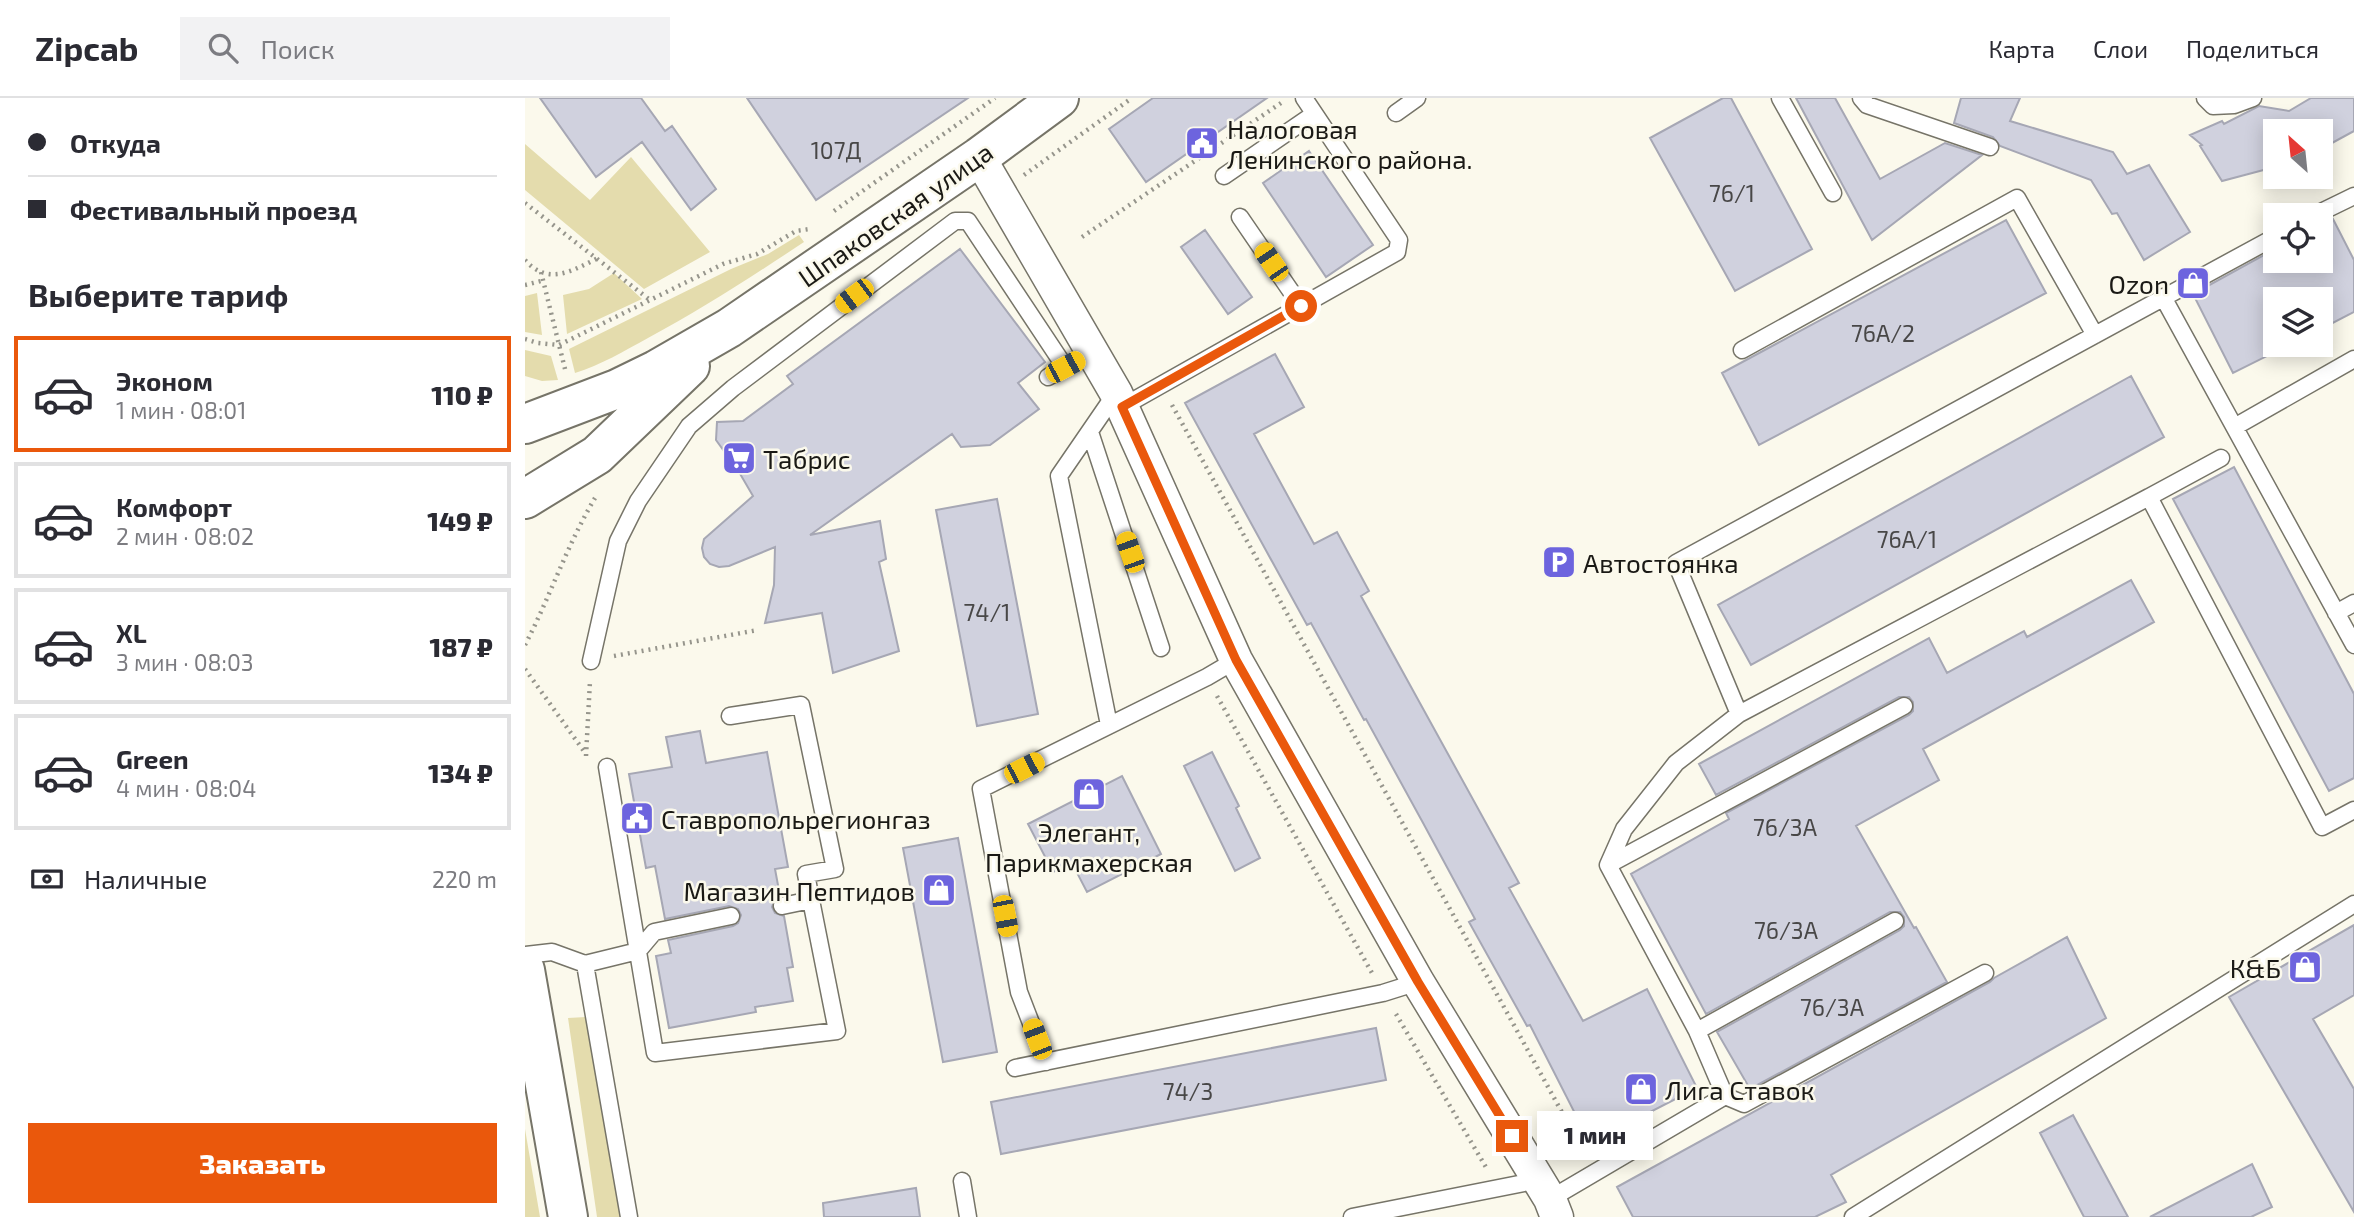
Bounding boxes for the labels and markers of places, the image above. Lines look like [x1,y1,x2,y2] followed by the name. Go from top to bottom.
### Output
[1227,113,1472,174] place label: Налоговая Ленинского района.
[1183,124,1221,162] public building icon: Налоговая Ленинского района.
[2174,264,2212,302] shop icon: Ozon
[2109,268,2169,299] place label: Ozon
[720,439,758,477] supermarket icon: Табрис
[763,443,851,474] place label: Табрис
[1540,543,1578,581] parking icon: Автостоянка
[1583,547,1739,578] place label: Автостоянка
[1070,775,1108,813] shop icon: Элегант, Парикмахерская
[618,799,656,837] public building icon: Ставропольрегионгаз
[661,803,931,834] place label: Ставропольрегионгаз
[985,816,1193,877] place label: Элегант, Парикмахерская
[920,871,958,909] shop icon: Магазин Пептидов
[684,875,915,906] place label: Магазин Пептидов
[2286,948,2324,986] shop icon: К&Б
[2230,952,2281,983] place label: К&Б
[1622,1070,1660,1108] shop icon: Лига Ставок
[1665,1074,1814,1105] place label: Лига Ставок

